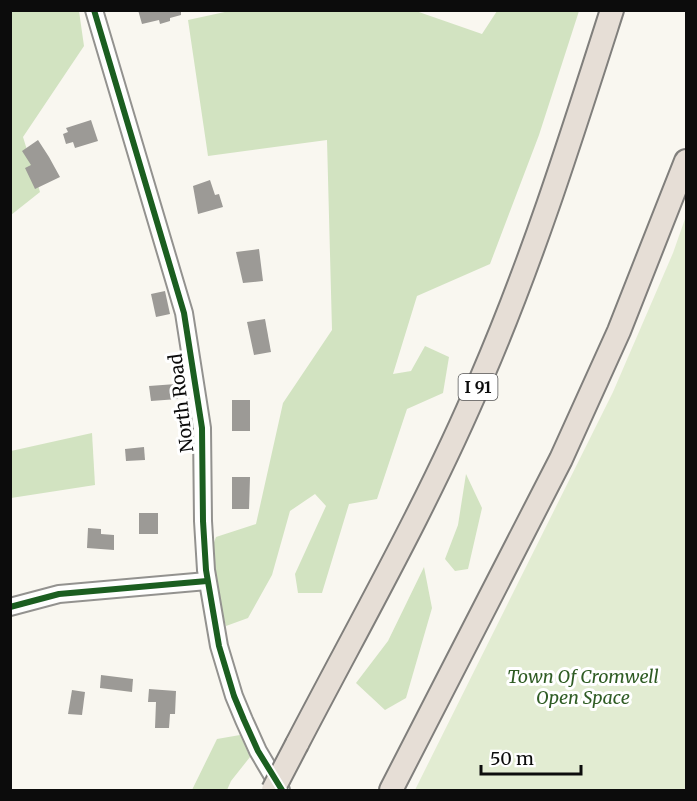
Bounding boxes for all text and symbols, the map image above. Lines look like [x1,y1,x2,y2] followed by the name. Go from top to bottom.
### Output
[164,352,198,454] street label: North Road
[458,374,498,400] road number: I 91
[507,665,659,709] park label: Town Of Cromwell Open Space
[481,738,582,776] scale bar
[490,747,534,770] text: 50 m

